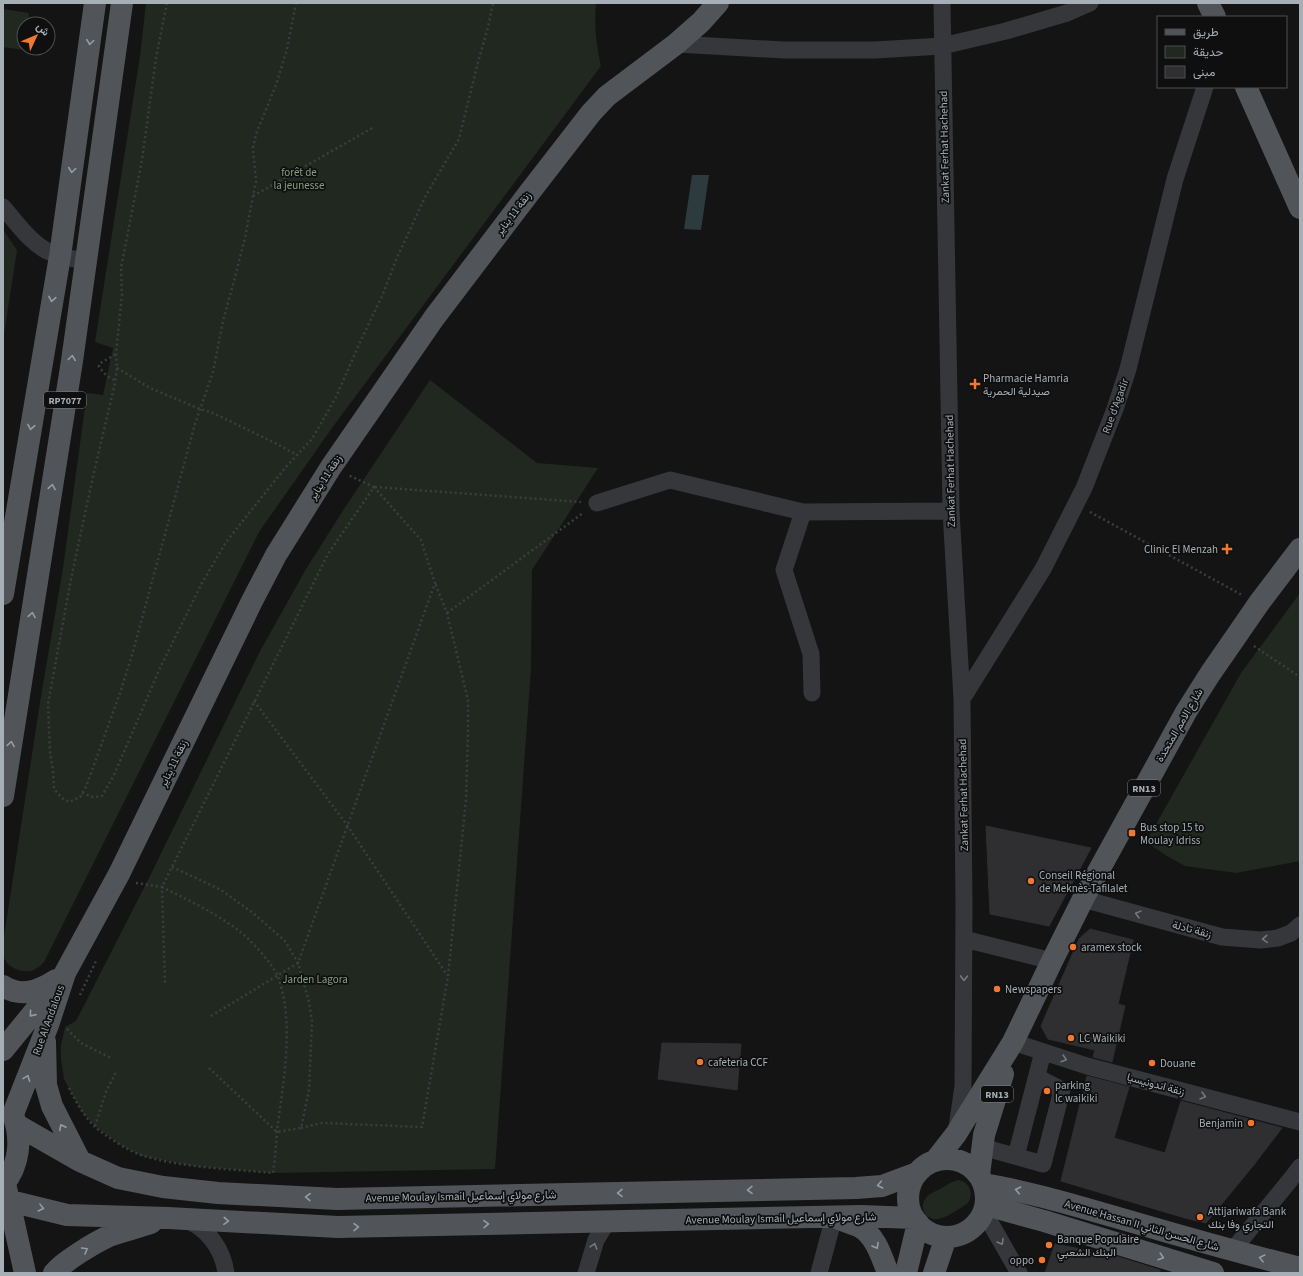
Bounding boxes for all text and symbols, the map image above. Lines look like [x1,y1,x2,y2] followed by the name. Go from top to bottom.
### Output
[16,16,56,56] north arrow
[1157,16,1287,88] legend
[33,19,53,39] text: ش
[1193,24,1219,41] text: طريق
[86,39,95,45] one-way arrow
[1193,44,1223,61] text: حديقة
[1193,64,1215,81] text: مبنى
[936,91,953,203] street label: Zankat Ferhat Hachehad
[274,165,325,193] park label: forêt de la jeunesse
[68,167,77,173] one-way arrow
[492,188,535,239] street label: زنقة 11 يناير
[49,296,57,302] one-way arrow
[67,355,76,361] one-way arrow
[983,371,1069,399] place label: Pharmacie Hamria صيدلية الحمرية
[1099,376,1132,436] street label: Rue d'Agadir
[970,379,980,389] marker: Pharmacie Hamria صيدلية الحمرية
[44,392,86,408] road number: RP7077
[942,415,959,527] street label: Zankat Ferhat Hachehad
[27,424,36,430] one-way arrow
[305,452,346,503] street label: زنقة 11 يناير
[47,484,56,490] one-way arrow
[1144,542,1218,557] place label: Clinic El Menzah
[1221,543,1233,555] marker: Clinic El Menzah
[27,612,35,618] one-way arrow
[1152,685,1207,765] street label: شارع الامم المتحدة
[155,737,191,790] street label: زنقة 11 يناير
[955,739,972,851] street label: Zankat Ferhat Hachehad
[6,741,15,747] one-way arrow
[1128,780,1160,796] road number: RN13
[1140,820,1204,848] place label: Bus stop 15 to Moulay Idriss
[1127,828,1137,838] marker: Bus stop 15 to Moulay Idriss
[1039,868,1128,896] place label: Conseil Régional de Meknès-Tafilalet
[1026,876,1036,886] marker: Conseil Régional de Meknès-Tafilalet
[1135,910,1142,919] one-way arrow
[1171,917,1213,942] street label: زنقة تادلة
[1262,934,1268,943] one-way arrow
[1081,940,1142,955] place label: aramex stock
[1068,942,1078,952] marker: aramex stock
[282,972,348,987] park label: Jarden Lagora
[960,975,968,981] one-way arrow
[1005,982,1062,997] place label: Newspapers
[29,983,68,1057] street label: Rue Al Andalous
[992,984,1002,994] marker: Newspapers
[29,1010,36,1017] one-way arrow
[1079,1031,1126,1046] place label: LC Waikiki
[1066,1033,1076,1043] marker: LC Waikiki
[1060,1054,1067,1063] one-way arrow
[708,1055,768,1070] place label: cafeteria CCF
[1160,1056,1196,1071] place label: Douane
[695,1057,705,1067] marker: cafeteria CCF
[1147,1058,1157,1068] marker: Douane
[1125,1070,1187,1099] street label: زنقة اندونيسيا
[23,1075,31,1082] one-way arrow
[1055,1078,1097,1106] place label: parking lc waikiki
[981,1086,1013,1102] road number: RN13
[1042,1086,1052,1096] marker: parking lc waikiki
[1200,1092,1206,1100] one-way arrow
[1199,1116,1243,1131] place label: Benjamin
[1246,1118,1256,1128] marker: Benjamin
[59,1124,67,1131] one-way arrow
[877,1180,883,1189] one-way arrow
[747,1186,753,1195] one-way arrow
[365,1187,557,1208] street label: Avenue Moulay Ismail شارع مولاي إسماعيل
[1014,1187,1021,1195] one-way arrow
[617,1189,623,1197] one-way arrow
[305,1193,311,1202] one-way arrow
[1062,1196,1221,1257] street label: Avenue Hassan II شارع الحسن الثاني
[38,1204,44,1212] one-way arrow
[1208,1204,1287,1234] place label: Attijariwafa Bank التجاري وفا بنك
[685,1209,877,1230] street label: Avenue Moulay Ismail شارع مولاي إسماعيل
[1195,1212,1205,1222] marker: Attijariwafa Bank التجاري وفا بنك
[223,1217,229,1226] one-way arrow
[483,1220,489,1228] one-way arrow
[353,1223,359,1231] one-way arrow
[1057,1232,1140,1262] place label: Banque Populaire البنك الشعبي
[997,1238,1004,1245] one-way arrow
[1044,1240,1054,1250] marker: Banque Populaire البنك الشعبي
[872,1242,879,1249] one-way arrow
[589,1243,598,1250] one-way arrow
[81,1248,88,1255] one-way arrow
[1158,1252,1165,1261] one-way arrow
[1010,1253,1034,1268] place label: oppo
[1037,1255,1047,1265] marker: oppo
[1259,1255,1265,1263] one-way arrow

